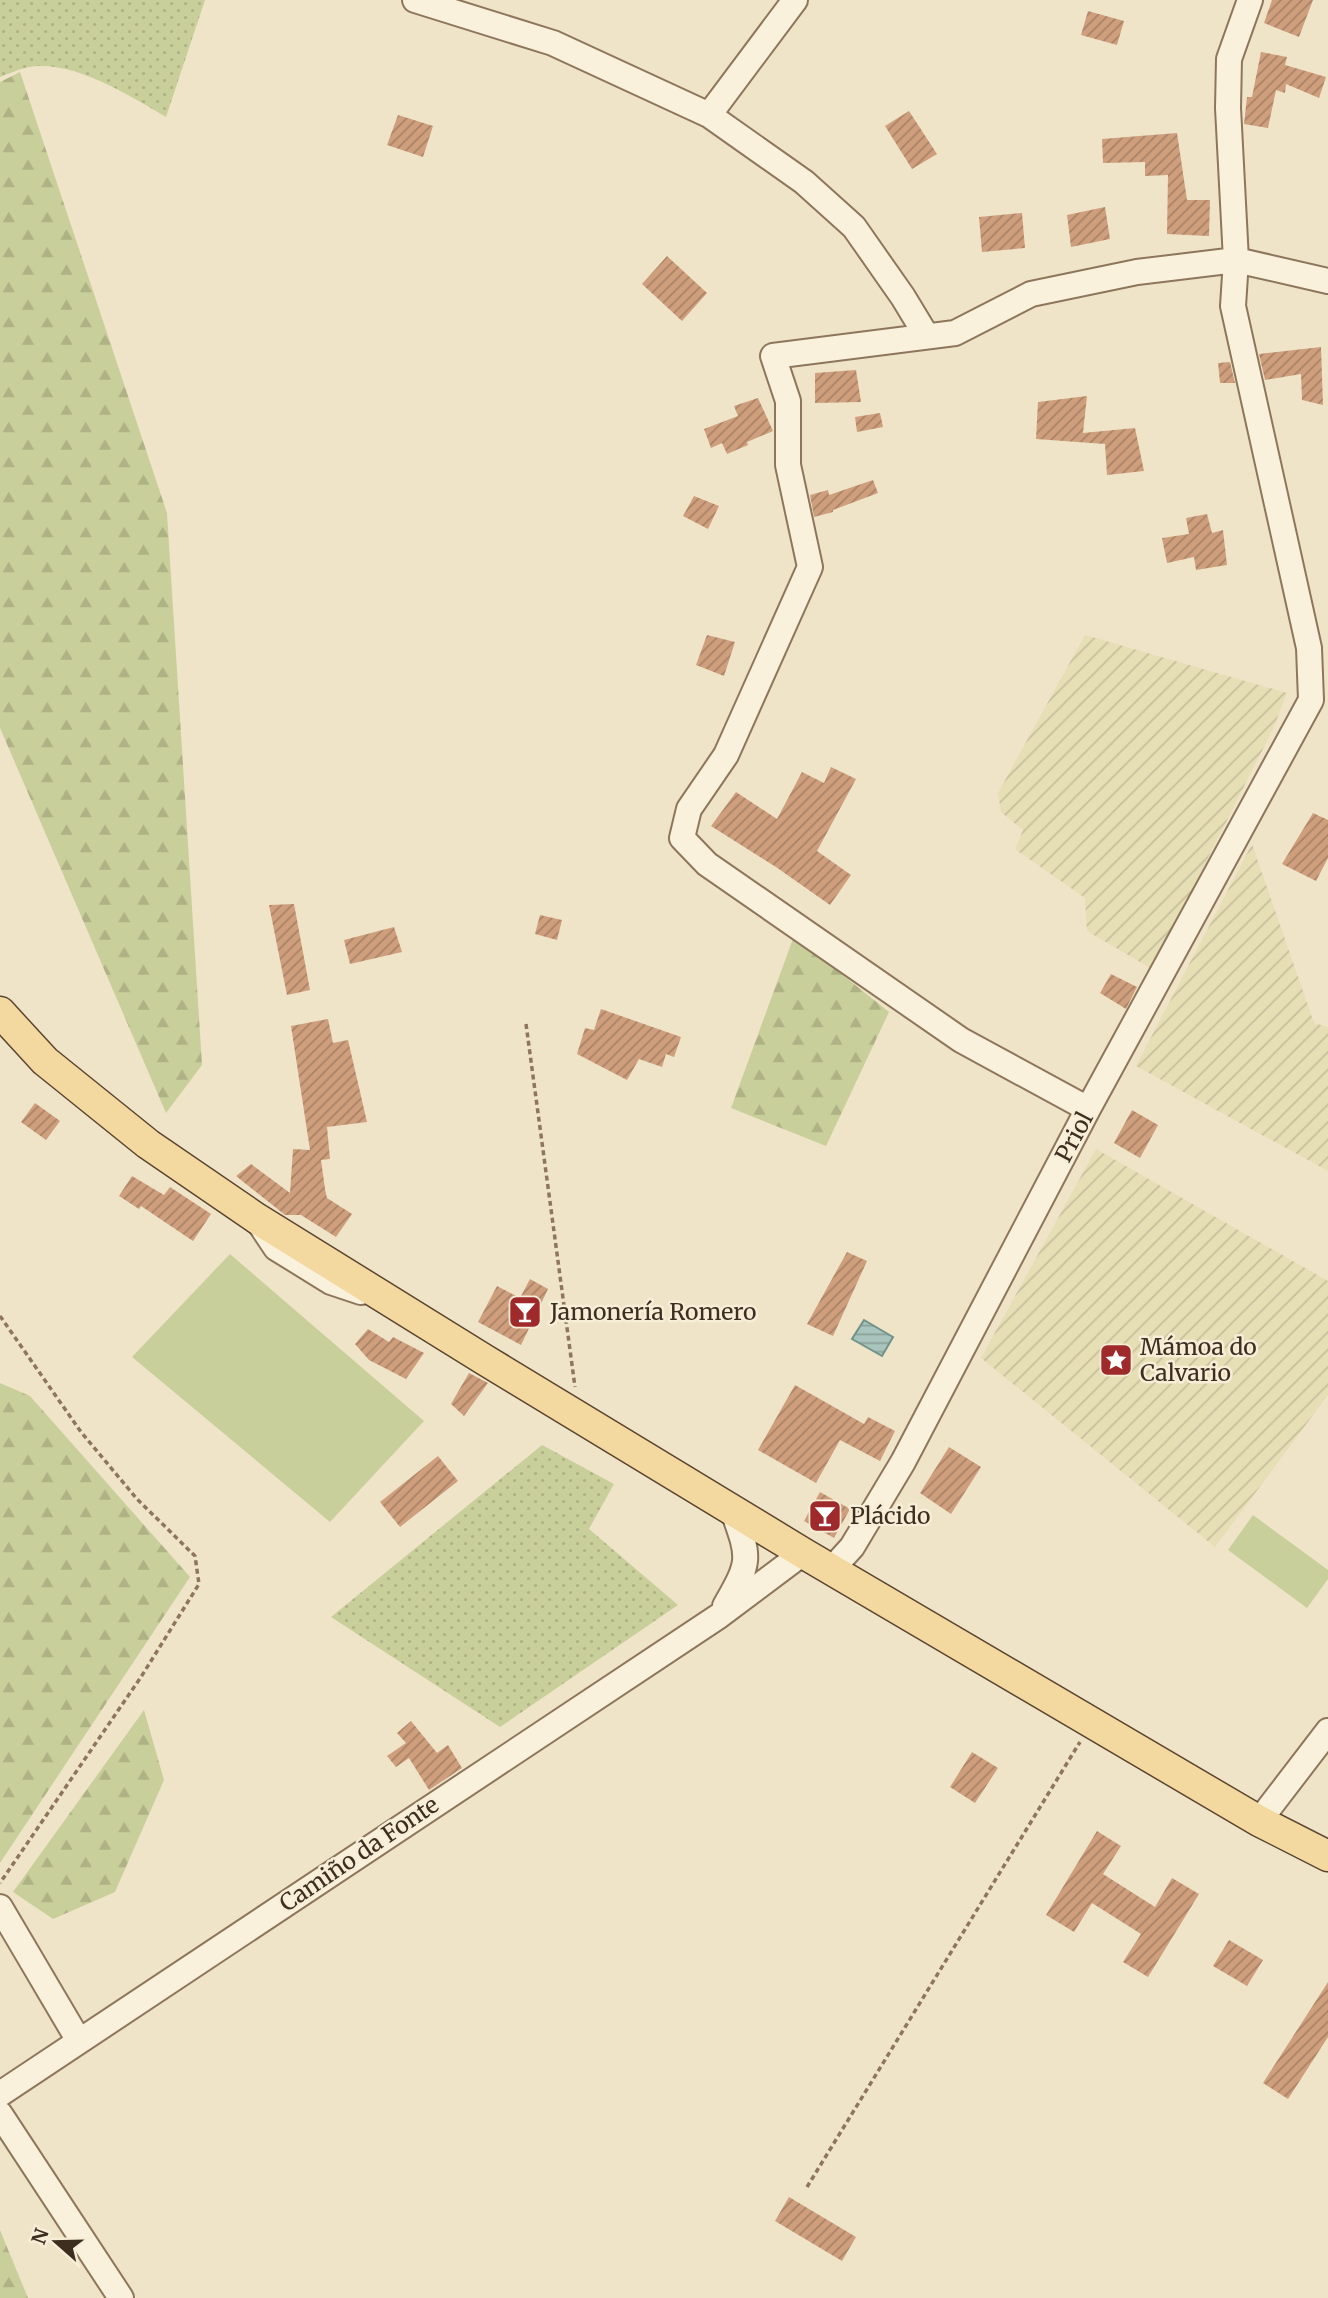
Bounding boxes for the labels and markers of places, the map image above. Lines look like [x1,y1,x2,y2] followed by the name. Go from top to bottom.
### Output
[506,1293,544,1331] bar icon: Jamonería Romero
[549,1297,756,1326] place label: Jamonería Romero
[1140,1332,1257,1387] place label: Mámoa do Calvario
[1097,1341,1135,1379] place icon: Mámoa do Calvario
[806,1497,844,1535] bar icon: Plácido
[850,1501,930,1530] place label: Plácido

